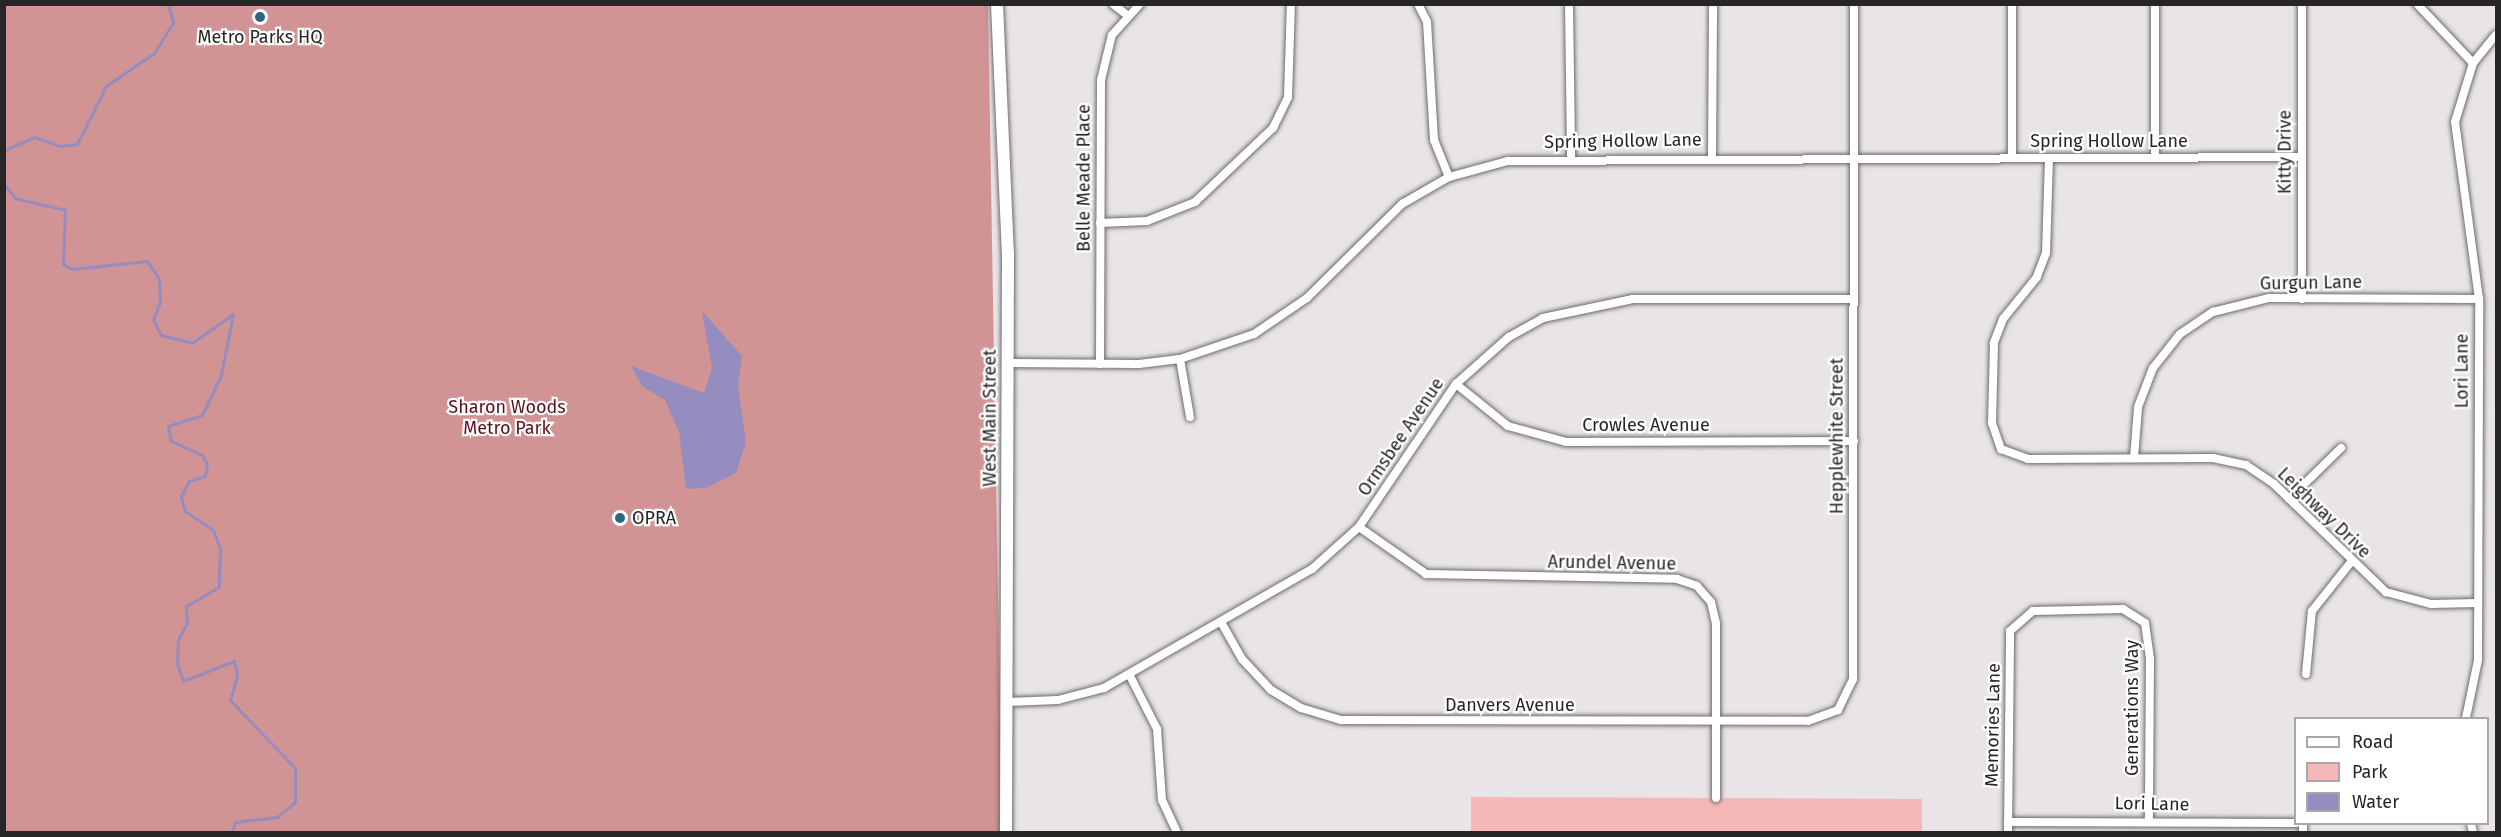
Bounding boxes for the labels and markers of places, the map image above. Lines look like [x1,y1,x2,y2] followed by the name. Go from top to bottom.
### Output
[253,10,267,24] marker: Metro Parks HQ
[197,26,323,48] place label: Metro Parks HQ
[632,507,676,529] place label: OPRA
[613,511,627,525] marker: OPRA

